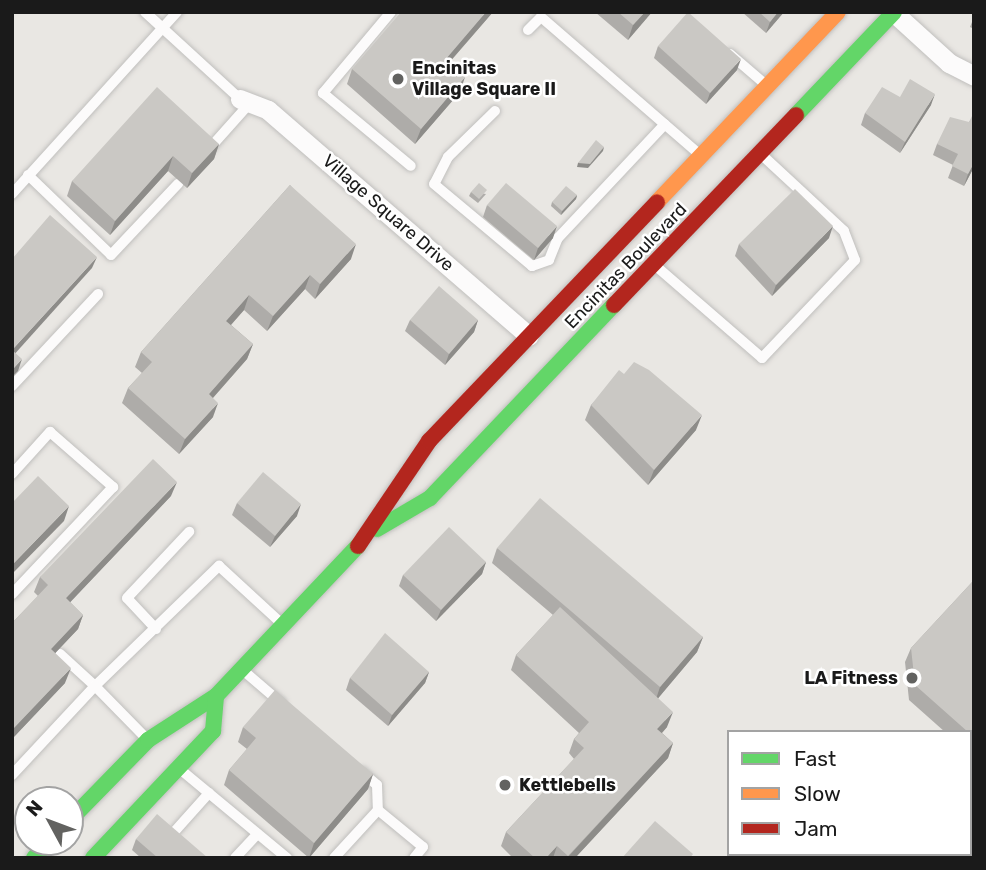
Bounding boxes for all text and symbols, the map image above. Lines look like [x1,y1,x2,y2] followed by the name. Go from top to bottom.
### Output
[412,58,556,100] place label: Encinitas Village Square II
[390,71,406,87] marker: Encinitas Village Square II
[318,150,458,276] street label: Village Square Drive
[561,199,691,333] street label: Encinitas Boulevard
[804,667,898,689] place label: LA Fitness
[904,670,920,686] marker: LA Fitness
[727,730,972,856] legend
[794,746,836,771] text: Fast
[519,774,616,796] place label: Kettlebells
[497,777,513,793] marker: Kettlebells
[794,781,841,806] text: Slow
[14,786,84,856] north arrow
[21,796,47,821] text: N
[794,816,838,841] text: Jam

